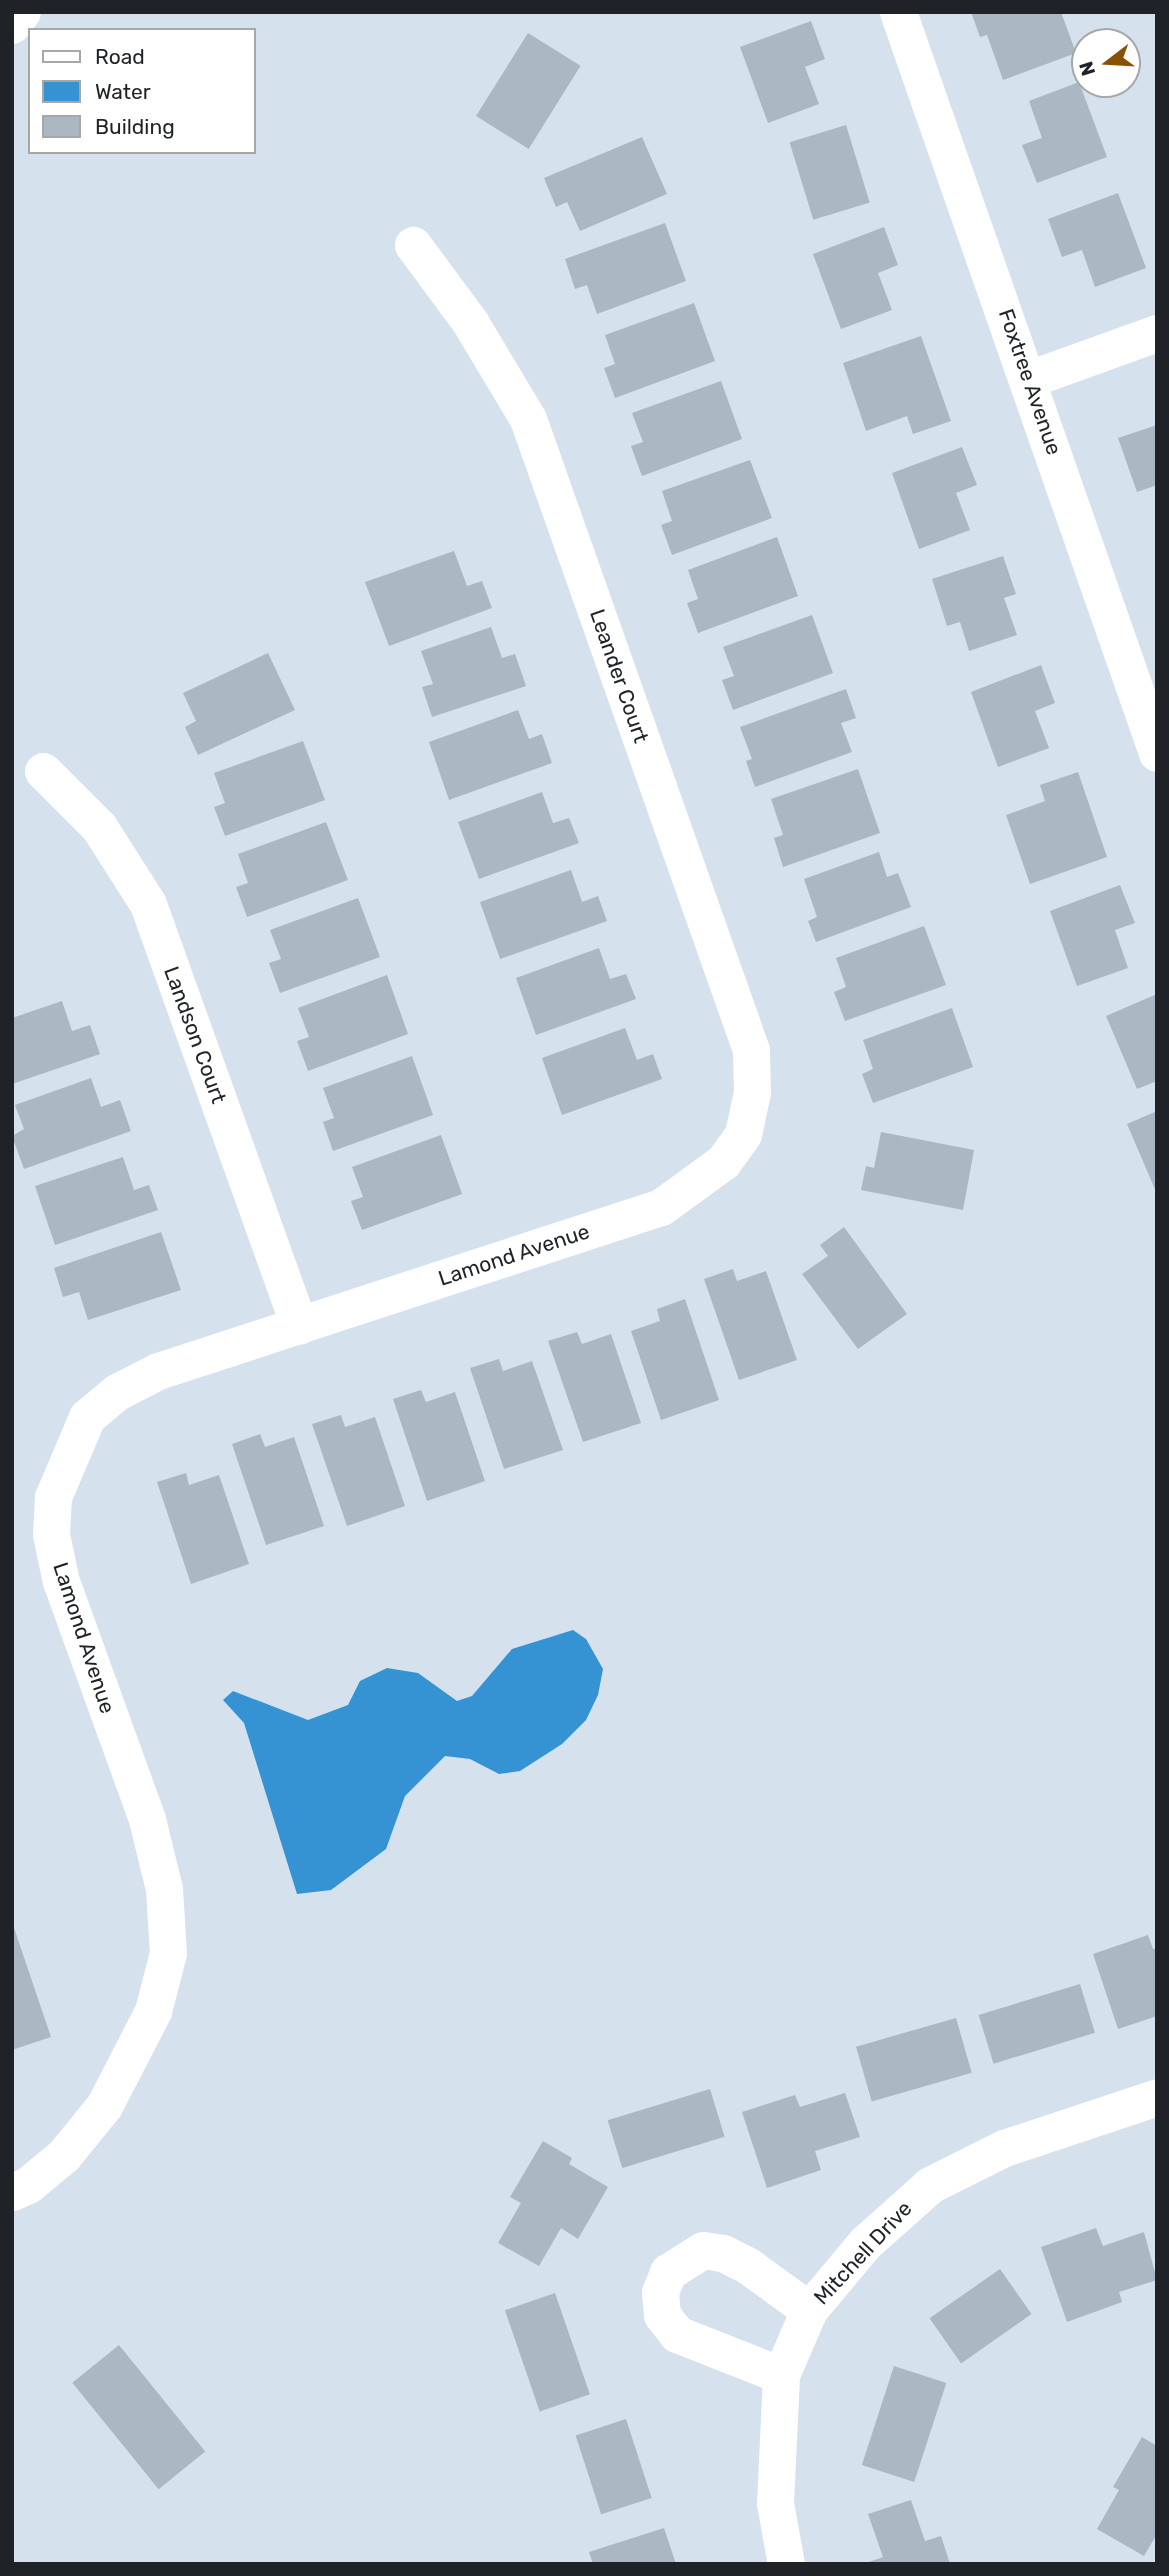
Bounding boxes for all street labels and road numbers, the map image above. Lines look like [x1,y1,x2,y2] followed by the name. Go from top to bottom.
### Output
[993,305,1067,459] street label: Foxtree Avenue
[584,606,654,746] street label: Leander Court
[159,963,231,1107] street label: Landson Court
[435,1219,593,1291] street label: Lamond Avenue
[48,1559,120,1717] street label: Lamond Avenue
[809,2196,917,2310] street label: Mitchell Drive

